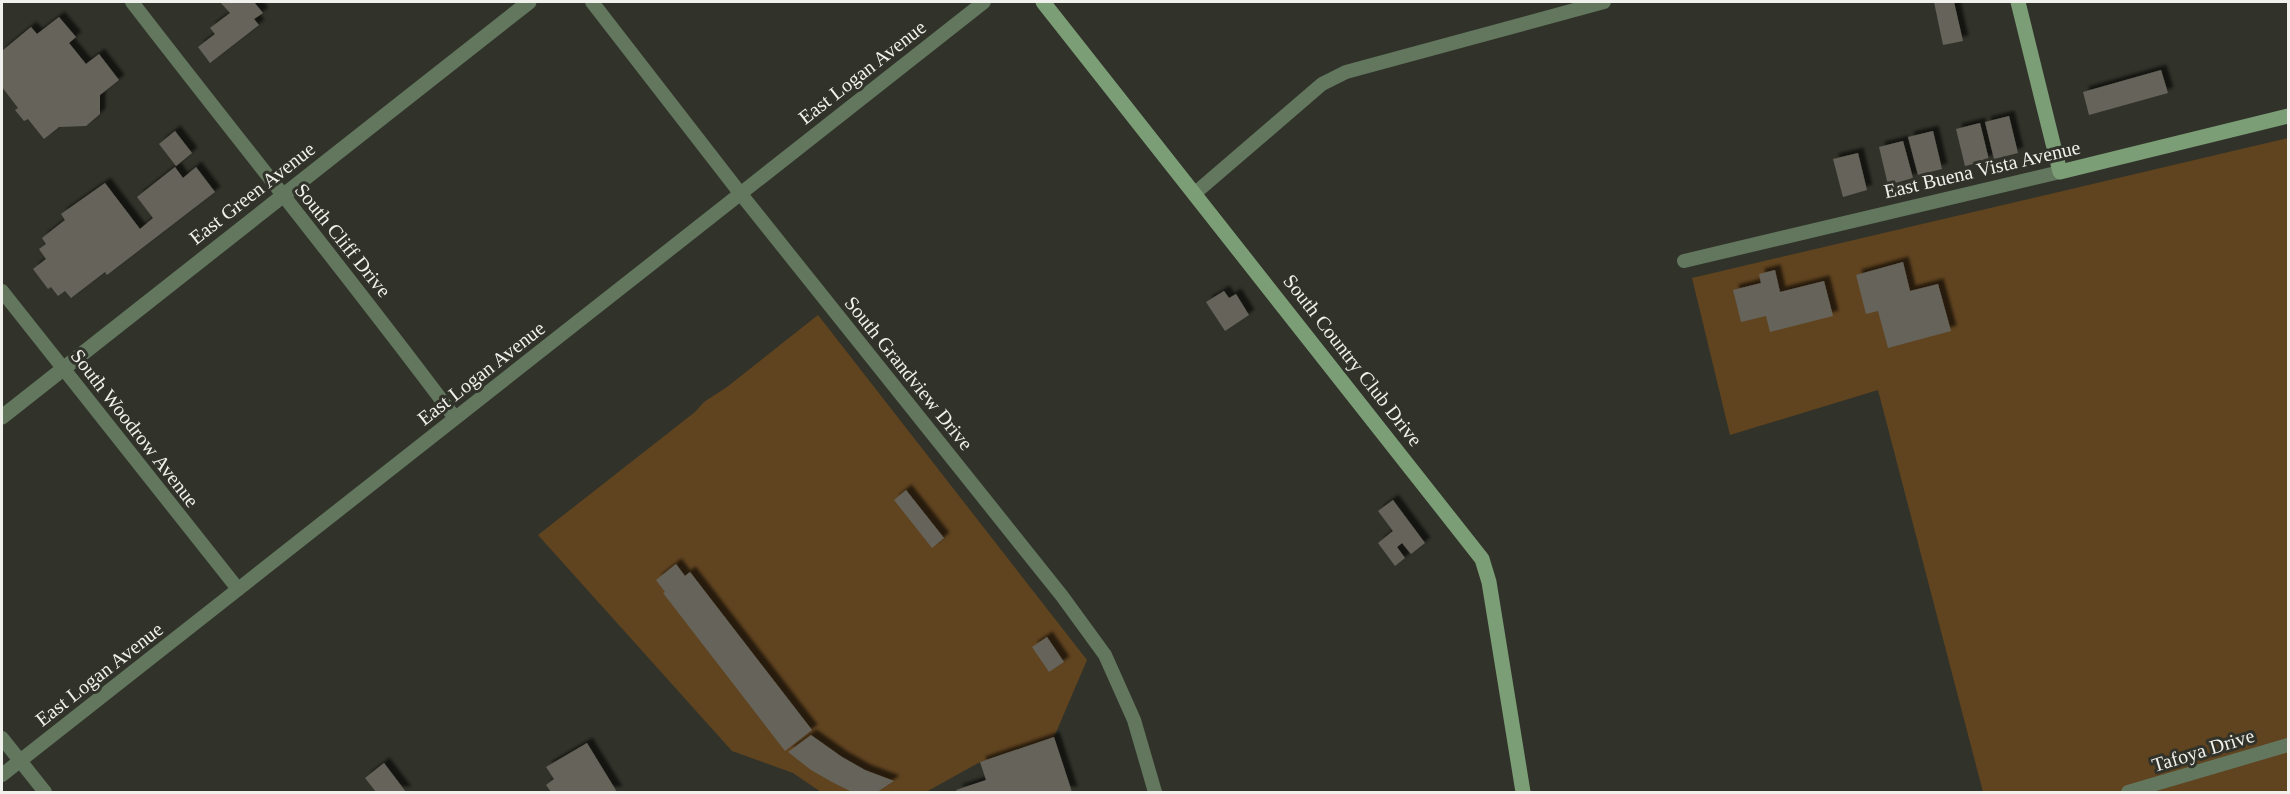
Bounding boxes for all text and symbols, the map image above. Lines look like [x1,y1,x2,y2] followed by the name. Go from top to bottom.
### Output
[794,16,931,129] street label: East Logan Avenue
[1882,136,2082,202] street label: East Buena Vista Avenue
[185,137,319,249] street label: East Green Avenue
[291,179,396,301] street label: South Cliff Drive
[1278,270,1427,451] street label: South Country Club Drive
[840,292,978,454] street label: South Grandview Drive
[413,317,550,430] street label: East Logan Avenue
[67,345,204,511] street label: South Woodrow Avenue
[31,618,168,731] street label: East Logan Avenue
[2149,724,2257,777] street label: Tafoya Drive

